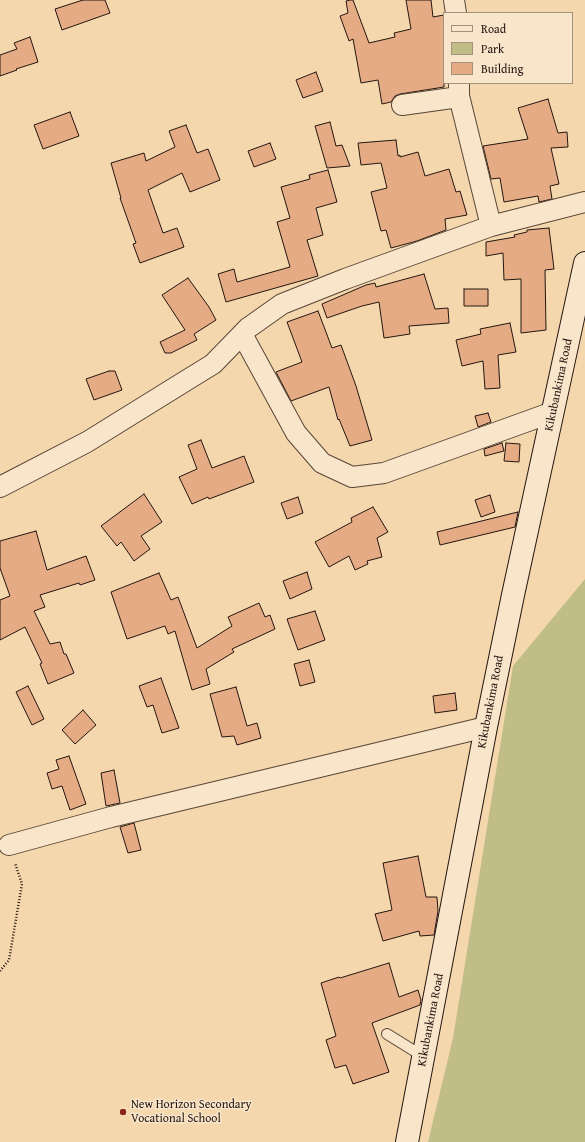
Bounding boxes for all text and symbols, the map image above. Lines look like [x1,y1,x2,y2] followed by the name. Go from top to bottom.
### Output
[443,12,573,84] legend
[481,20,506,37] text: Road
[481,40,504,57] text: Park
[481,60,524,77] text: Building
[542,337,576,433] street label: Kikubankima Road
[475,654,507,750] street label: Kikubankima Road
[415,972,447,1068] street label: Kikubankima Road
[131,1098,251,1126] place label: New Horizon Secondary Vocational School
[118,1107,128,1117] marker: New Horizon Secondary Vocational School

